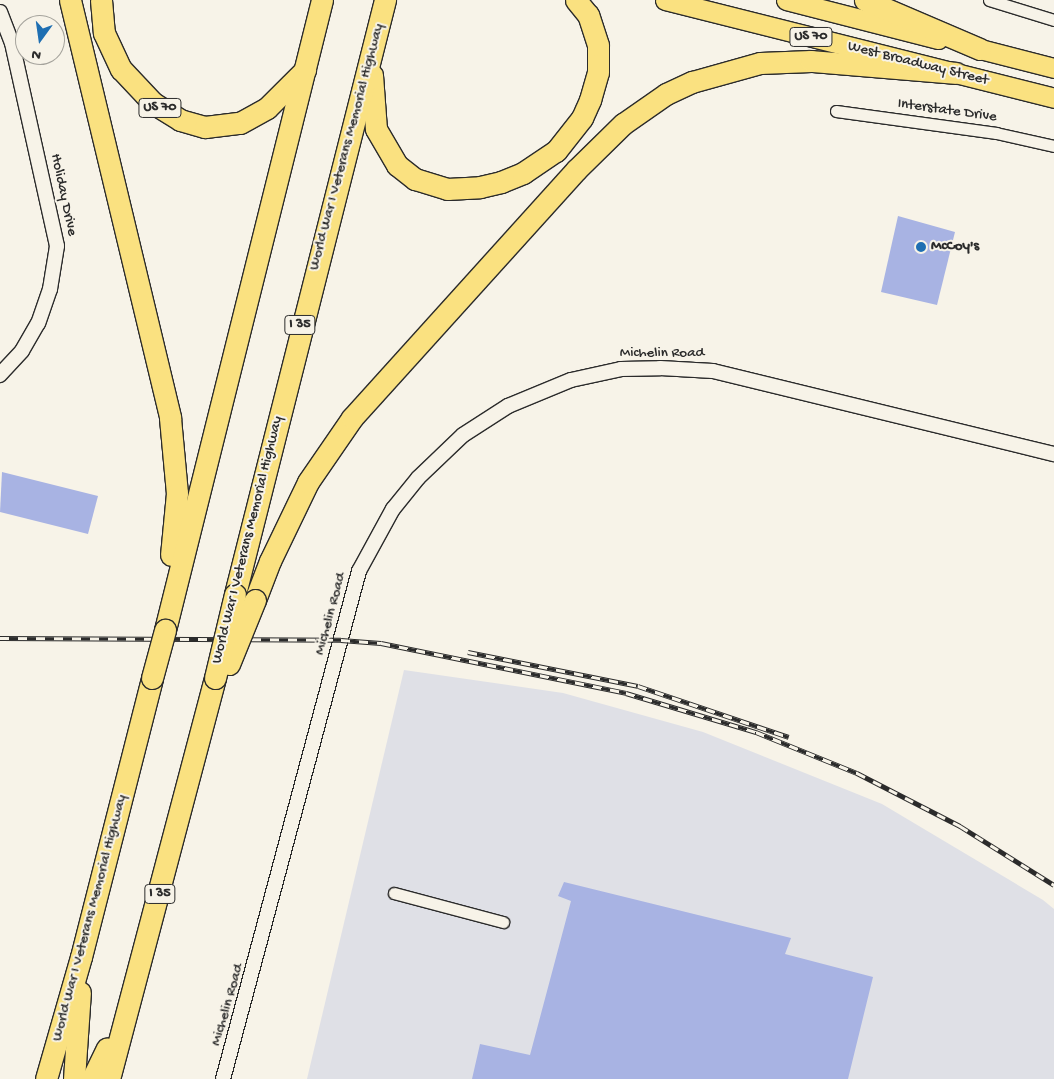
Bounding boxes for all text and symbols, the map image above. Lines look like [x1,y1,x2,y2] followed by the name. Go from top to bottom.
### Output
[15,15,65,65] north arrow
[305,22,389,272] street label: World War I Veterans Memorial Highway
[788,26,834,48] road number: US 70
[846,38,990,90] street label: West Broadway Street
[30,45,43,63] text: N
[896,95,998,127] street label: Interstate Drive
[138,96,182,120] road number: US 70
[46,152,80,238] street label: Holiday Drive
[931,238,979,256] place label: McCoy's
[915,241,927,253] marker: McCoy's
[284,314,316,336] road number: I 35
[620,345,704,363] street label: Michelin Road
[208,414,288,666] street label: World War I Veterans Memorial Highway
[311,571,351,657] street label: Michelin Road
[48,793,132,1043] street label: World War I Veterans Memorial Highway
[144,882,176,906] road number: I 35
[208,962,248,1048] street label: Michelin Road

